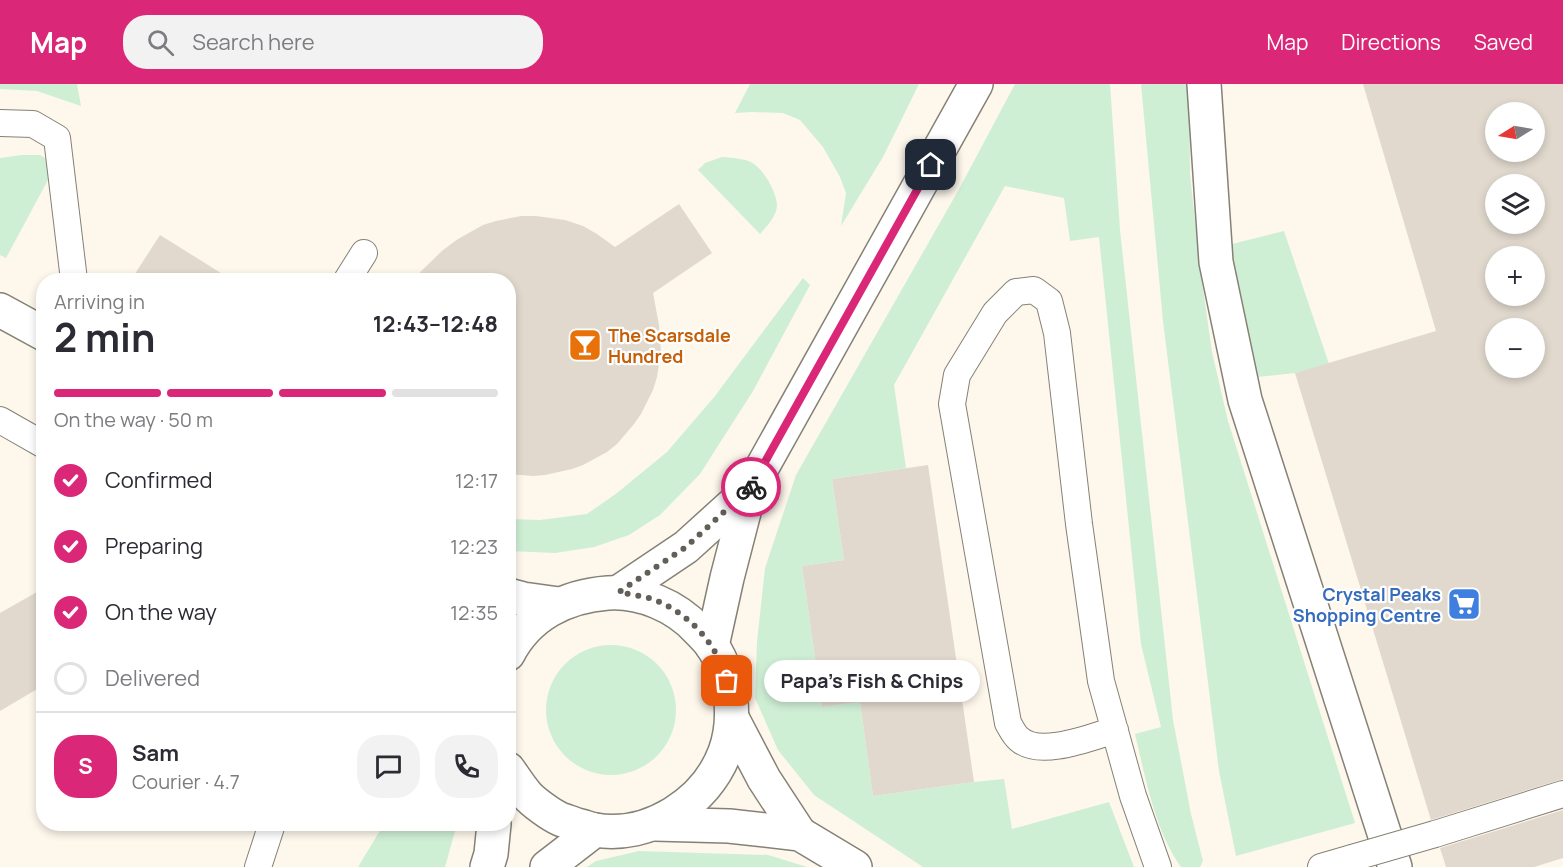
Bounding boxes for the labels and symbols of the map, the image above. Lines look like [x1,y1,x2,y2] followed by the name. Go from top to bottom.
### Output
[1485,102,1545,162] north arrow
[905,139,956,190] pin
[608,323,731,368] place label: The Scarsdale Hundred
[567,327,603,363] bar icon: The Scarsdale Hundred
[721,457,781,517] courier
[1293,582,1441,627] place label: Crystal Peaks Shopping Centre
[1446,586,1482,622] supermarket icon: Crystal Peaks Shopping Centre
[701,655,752,706] pin
[763,660,979,702] callout: Papa's Fish & Chips

